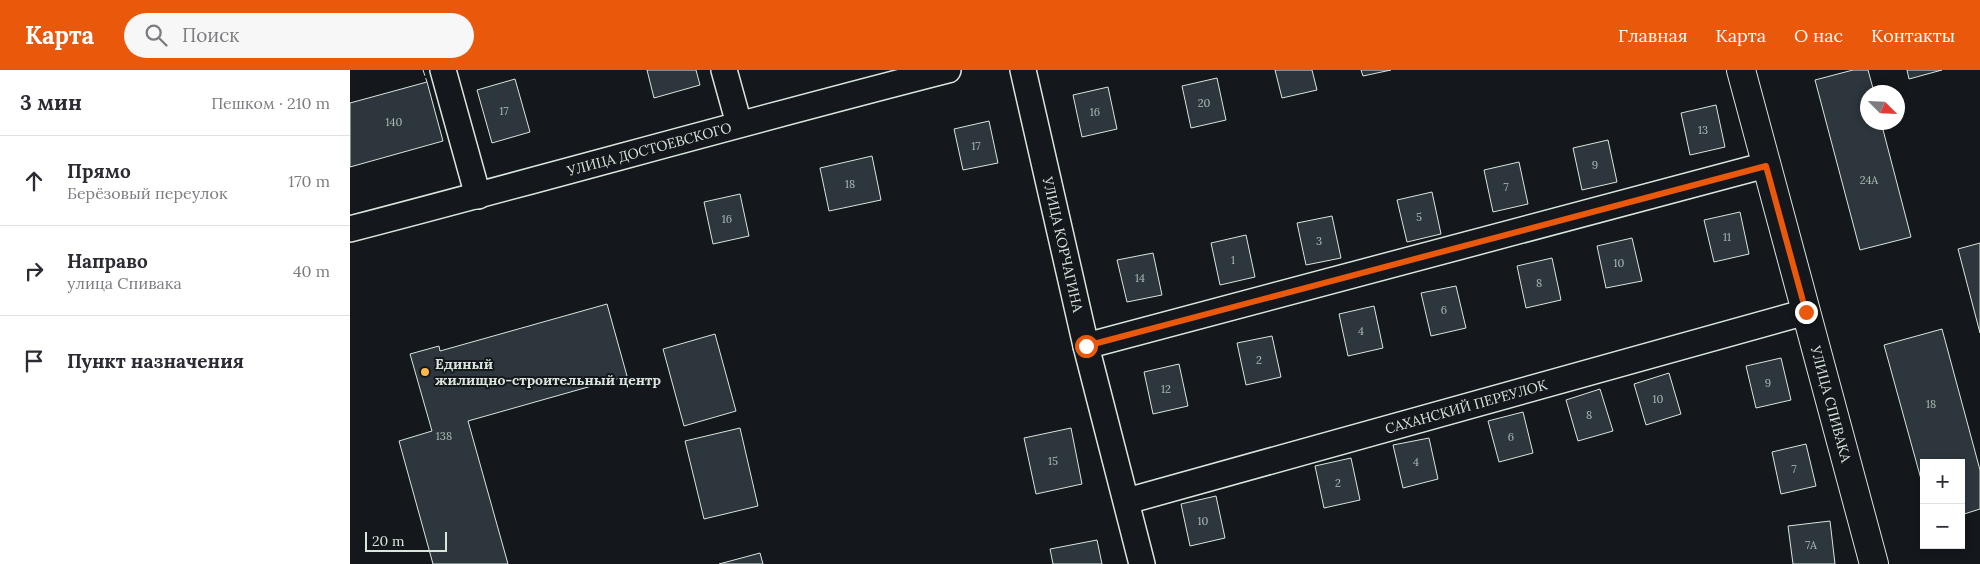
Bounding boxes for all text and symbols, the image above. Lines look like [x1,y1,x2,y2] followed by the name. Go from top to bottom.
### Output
[124,13,474,58] search box
[25,20,94,51] text: Карта
[142,21,170,49] icon: search
[182,23,240,47] text: Поиск
[1618,24,1687,47] text: Главная
[1715,24,1766,47] text: Карта
[1794,24,1843,47] text: О нас
[1871,24,1955,47] text: Контакты
[1860,85,1905,130] north arrow
[20,89,82,116] text: 3 мин
[211,93,330,113] text: Пешком · 210 m
[1198,96,1211,110] house number: 20
[499,104,509,118] house number: 17
[1090,105,1100,119] house number: 16
[386,115,403,129] house number: 140
[565,118,734,180] street label: УЛИЦА ДОСТОЕВСКОГО
[1698,123,1708,137] house number: 13
[971,139,981,153] house number: 17
[1592,158,1598,172] house number: 9
[67,159,131,183] text: Прямо
[20,167,48,195] icon: ahead
[288,171,330,191] text: 170 m
[1860,173,1879,187] house number: 24А
[1038,174,1087,314] street label: УЛИЦА КОРЧАГИНА
[845,177,855,191] house number: 18
[1503,180,1509,194] house number: 7
[67,183,228,203] text: Берёзовый переулок
[1416,210,1422,224] house number: 5
[722,212,732,226] house number: 16
[1723,230,1731,244] house number: 11
[1316,234,1322,248] house number: 3
[67,249,148,273] text: Направо
[1231,253,1235,267] house number: 1
[1614,256,1625,270] house number: 10
[20,257,48,285] icon: right
[293,261,330,281] text: 40 m
[1135,271,1145,285] house number: 14
[67,273,182,293] text: улица Спивака
[1536,276,1542,290] house number: 8
[1795,301,1818,324] route end
[1441,303,1447,317] house number: 6
[1358,324,1364,338] house number: 4
[1075,335,1098,358] route start
[1806,343,1855,464] street label: УЛИЦА СПИВАКА
[20,347,48,375] icon: arrive
[67,349,244,373] text: Пункт назначения
[1256,353,1262,367] house number: 2
[435,355,661,389] place label: Единый жилищно-строительный центр
[419,366,431,378] marker: Единый жилищно-строительный центр
[1383,375,1550,438] street label: САХАНСКИЙ ПЕРЕУЛОК
[1765,376,1771,390] house number: 9
[1161,382,1171,396] house number: 12
[1653,392,1664,406] house number: 10
[1926,397,1936,411] house number: 18
[1586,408,1592,422] house number: 8
[436,429,452,443] house number: 138
[1508,430,1514,444] house number: 6
[1048,454,1058,468] house number: 15
[1413,455,1419,469] house number: 4
[1920,459,1965,549] map controls
[1920,459,1965,504] button: +
[1791,462,1797,476] house number: 7
[1335,476,1341,490] house number: 2
[1920,504,1965,549] button: −
[1198,514,1209,528] house number: 10
[365,529,448,552] scale bar
[372,532,404,550] text: 20 m
[1805,538,1818,552] house number: 7А

